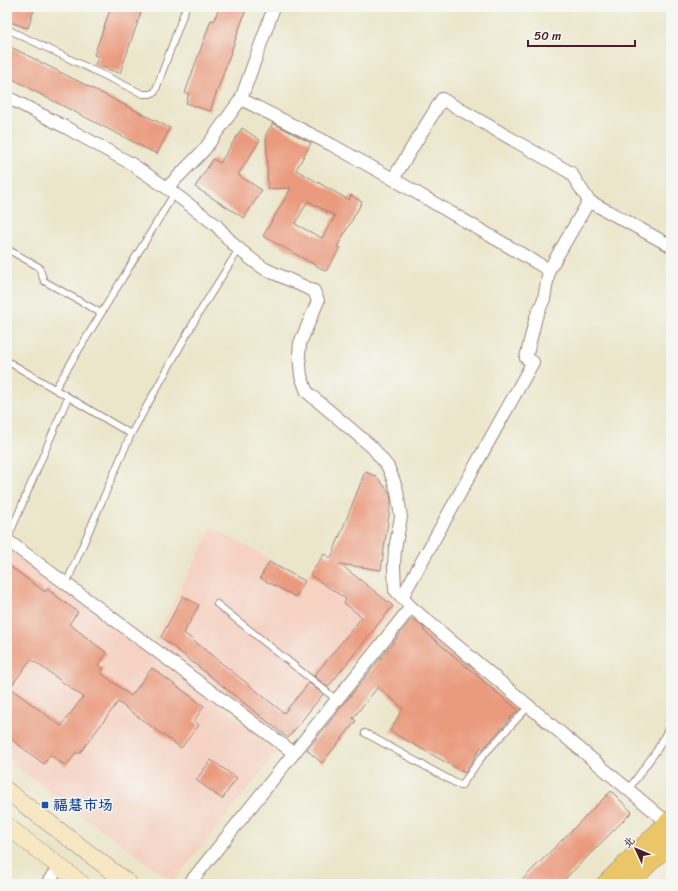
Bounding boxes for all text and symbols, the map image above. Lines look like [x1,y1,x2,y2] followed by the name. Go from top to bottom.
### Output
[528,22,635,48] scale bar
[534,25,561,47] text: 50 m
[53,792,113,818] place label: 福慧市场
[40,800,50,810] marker: 福慧市场
[616,829,656,869] north arrow
[619,832,640,853] text: 北

